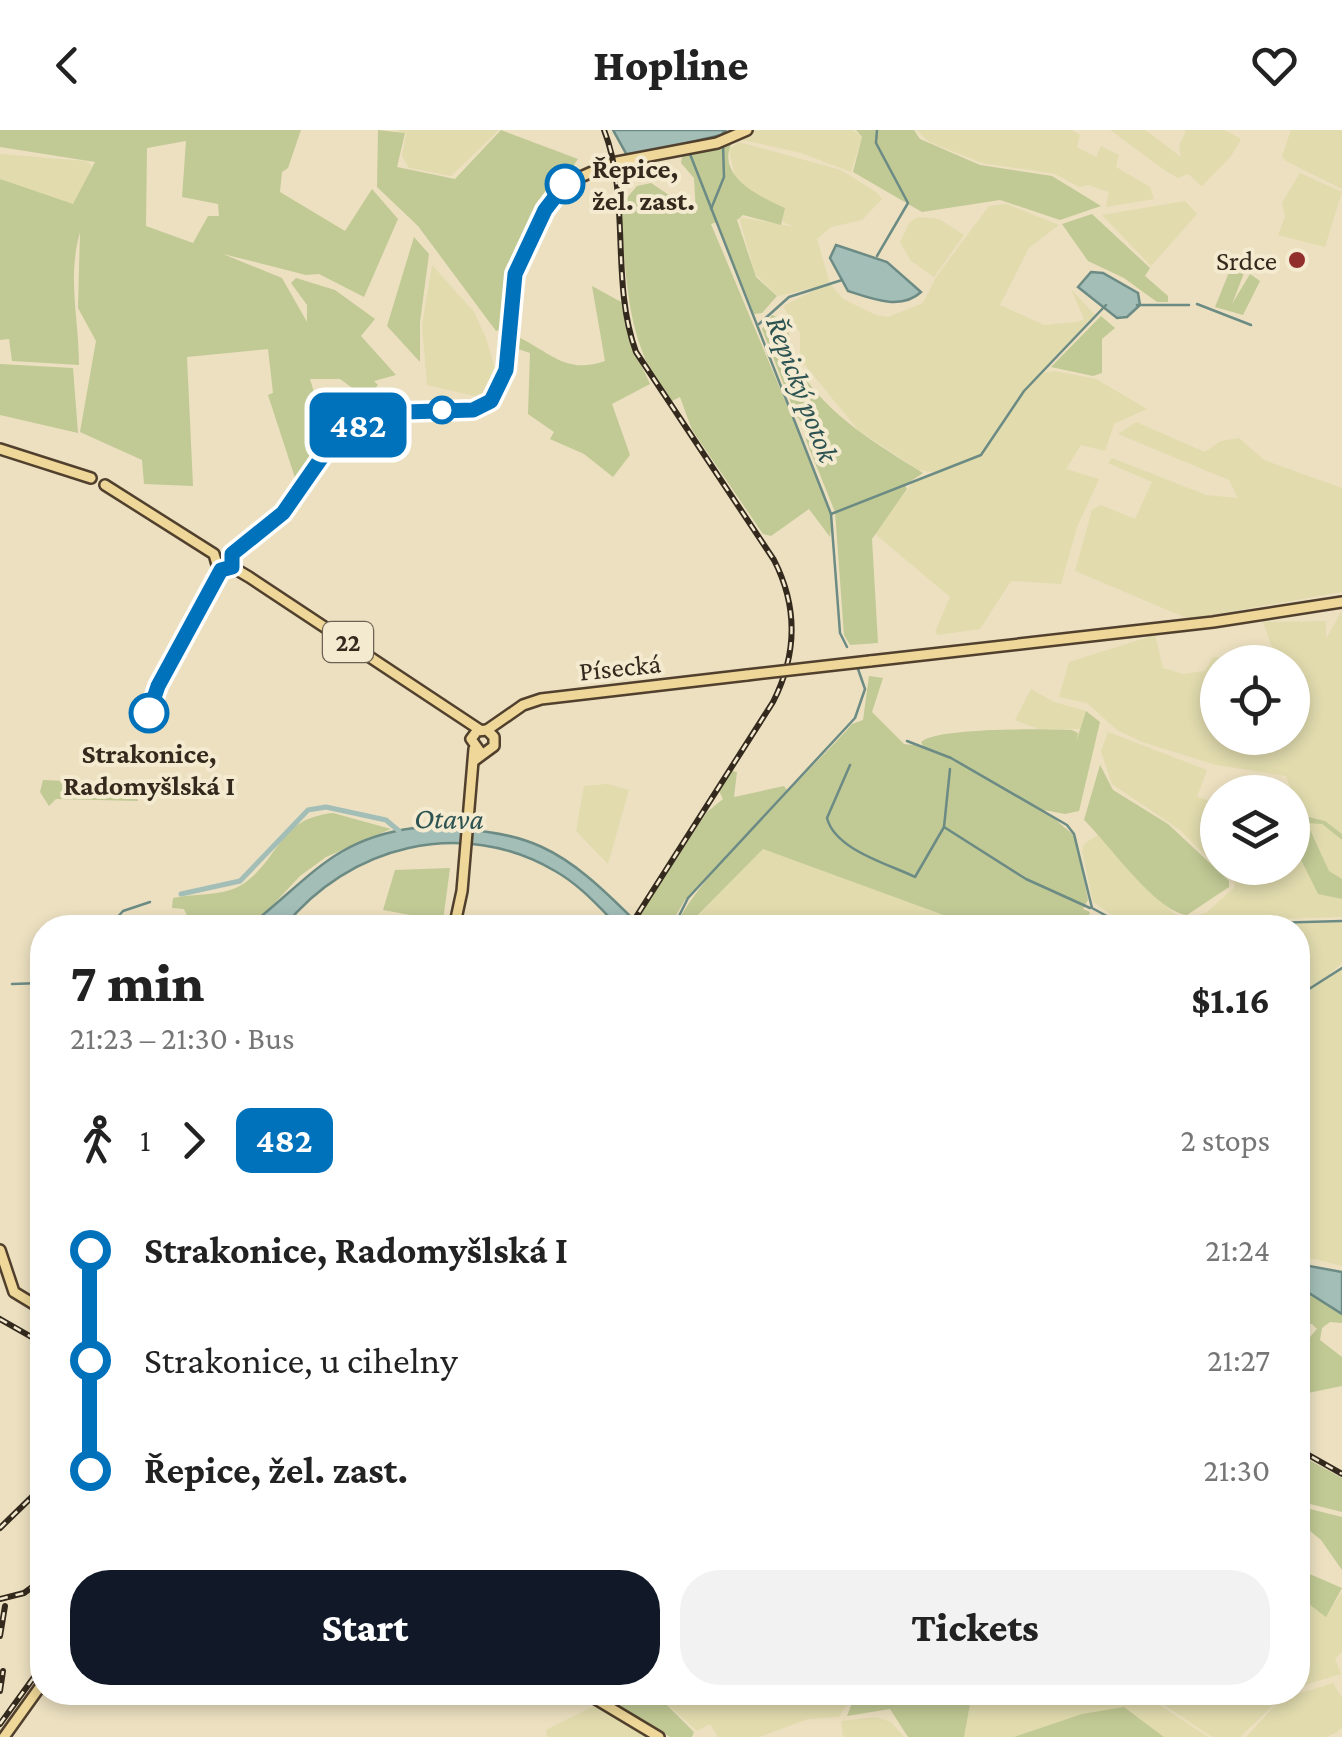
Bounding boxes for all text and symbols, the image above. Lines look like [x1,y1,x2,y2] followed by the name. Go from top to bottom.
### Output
[40,38,95,93] icon: back
[1247,38,1302,93] icon: heart
[593,40,749,90] text: Hopline
[592,153,695,216] place label: Řepice, žel. zast.
[546,165,584,203] marker: Řepice, žel. zast.
[1216,245,1277,276] place label: Srdce
[1286,249,1308,271] marker: Srdce
[759,311,847,469] water label: Řepický potok
[300,392,416,458] line badge: 482
[429,397,455,423] unlabelled marker
[330,406,386,445] text: 482
[323,622,373,662] road number: 22
[1200,645,1310,885] map controls
[1200,645,1310,755] button: locate
[577,647,663,687] street label: Písecká
[130,694,168,732] marker: Strakonice, Radomyšlská I
[63,738,235,801] place label: Strakonice, Radomyšlská I
[1200,775,1310,885] button: layers
[414,801,484,835] water label: Otava
[70,952,204,1013] text: 7 min
[1191,979,1270,1021] text: $1.16
[70,1020,294,1056] text: 21:23 – 21:30 · Bus
[70,1113,125,1168] icon: walk
[166,1113,221,1168] icon: forward
[256,1121,313,1160] text: 482
[140,1122,151,1158] text: 1
[1181,1122,1270,1158] text: 2 stops
[144,1229,568,1271] text: Strakonice, Radomyšlská I
[1205,1232,1270,1268] text: 21:24
[144,1339,458,1381] text: Strakonice, u cihelny
[1207,1342,1270,1378] text: 21:27
[144,1449,408,1491] text: Řepice, žel. zast.
[1204,1452,1270,1488] text: 21:30
[70,1570,660,1685] button: Start
[680,1570,1270,1685] button: Tickets

